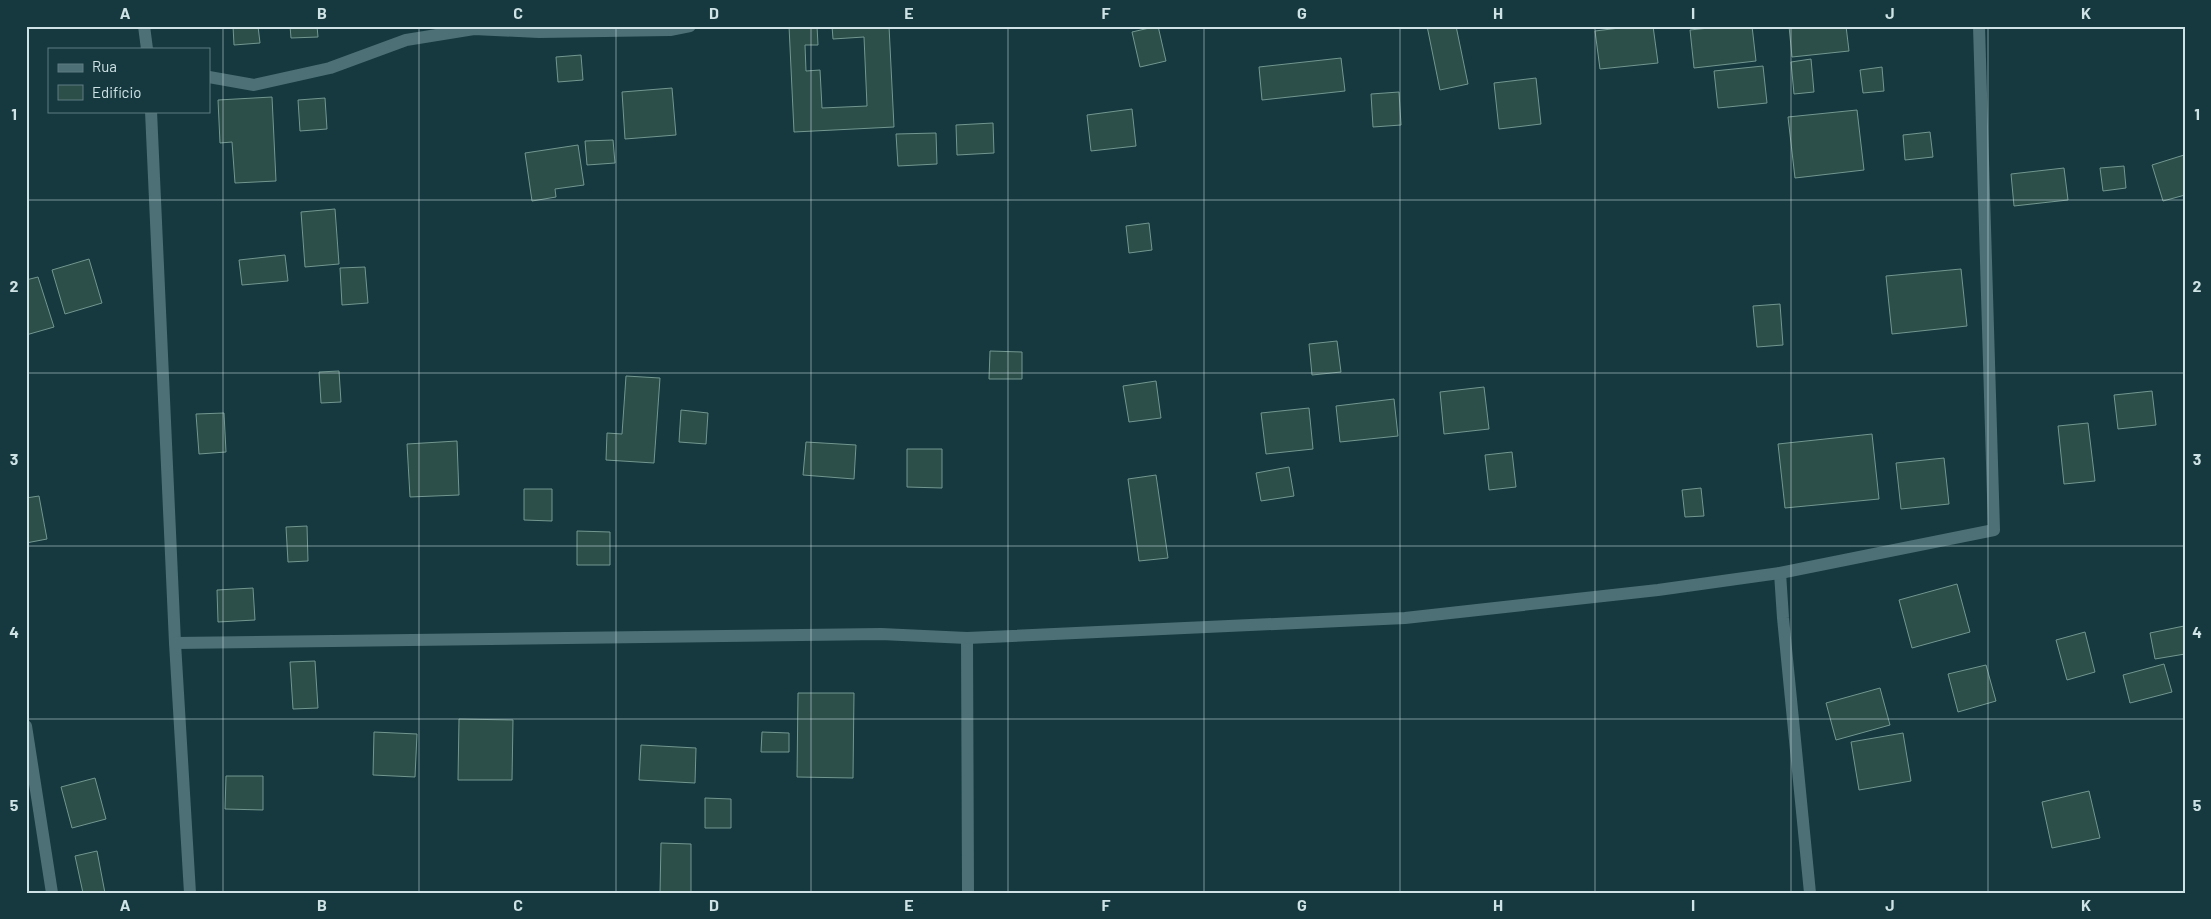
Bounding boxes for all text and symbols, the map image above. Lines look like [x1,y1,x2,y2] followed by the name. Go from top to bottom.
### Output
[120,3,131,22] text: A
[317,3,327,22] text: B
[513,3,523,22] text: C
[709,3,719,22] text: D
[904,3,914,22] text: E
[1102,3,1111,22] text: F
[1297,3,1307,22] text: G
[1493,3,1503,22] text: H
[1691,3,1695,22] text: I
[1885,3,1895,22] text: J
[2081,3,2091,22] text: K
[48,48,210,112] legend
[92,57,117,75] text: Rua
[92,83,141,101] text: Edifício
[11,104,17,123] text: 1
[2194,104,2200,123] text: 1
[10,276,19,295] text: 2
[2193,276,2202,295] text: 2
[10,449,18,468] text: 3
[2193,449,2201,468] text: 3
[9,622,19,641] text: 4
[2192,622,2202,641] text: 4
[10,795,19,814] text: 5
[2193,795,2202,814] text: 5
[120,895,131,914] text: A
[317,895,327,914] text: B
[513,895,523,914] text: C
[709,895,719,914] text: D
[904,895,914,914] text: E
[1102,895,1111,914] text: F
[1297,895,1307,914] text: G
[1493,895,1503,914] text: H
[1691,895,1695,914] text: I
[1885,895,1895,914] text: J
[2081,895,2091,914] text: K

